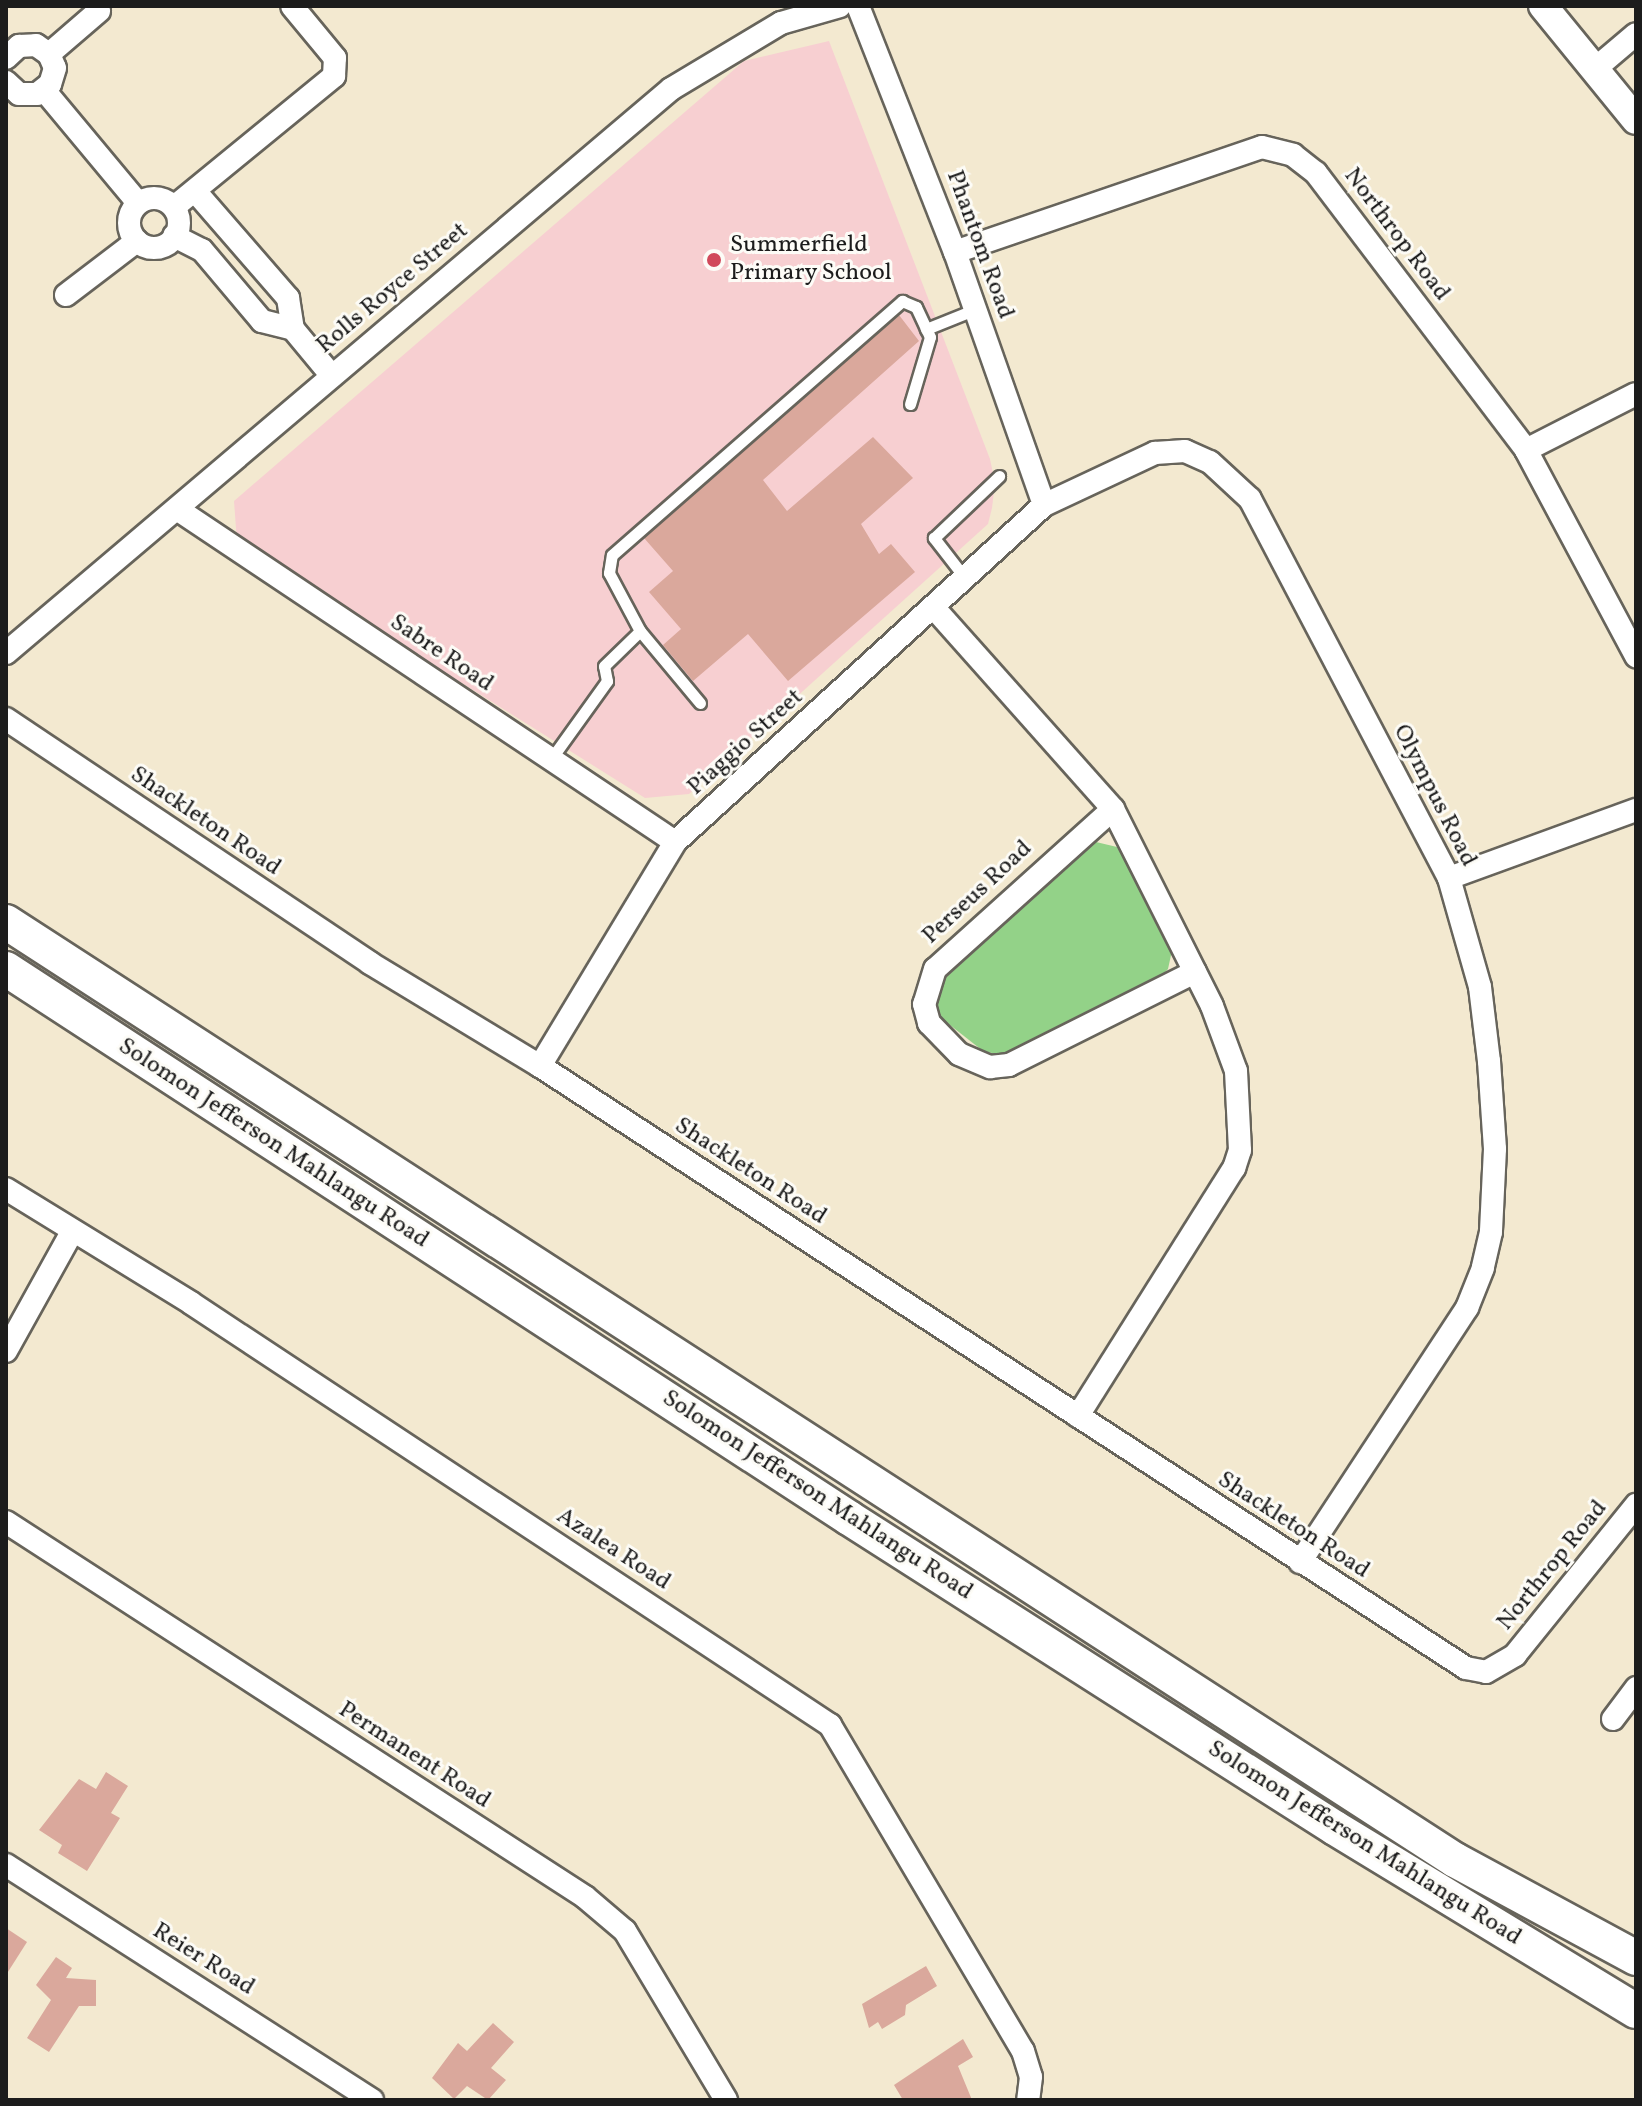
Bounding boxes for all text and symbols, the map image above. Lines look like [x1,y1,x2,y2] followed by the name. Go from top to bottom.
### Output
[1337,163,1455,307] street label: Northrop Road
[939,167,1019,323] street label: Phantom Road
[311,217,475,361] street label: Rolls Royce Street
[730,232,892,288] place label: Summerfield Primary School
[705,251,723,269] marker: Summerfield Primary School
[384,609,498,699] street label: Sabre Road
[682,684,810,802] street label: Piaggio Street
[1386,720,1482,872] street label: Olympus Road
[124,761,286,883] street label: Shackleton Road
[917,835,1039,951] street label: Perseus Road
[112,1033,434,1255] street label: Solomon Jefferson Mahlangu Road
[669,1112,831,1232] street label: Shackleton Road
[656,1385,978,1607] street label: Solomon Jefferson Mahlangu Road
[1212,1466,1374,1586] street label: Shackleton Road
[1492,1495,1614,1637] street label: Northrop Road
[550,1502,676,1598] street label: Azalea Road
[333,1696,495,1816] street label: Permanent Road
[1202,1735,1526,1953] street label: Solomon Jefferson Mahlangu Road
[147,1917,259,2003] street label: Reier Road

